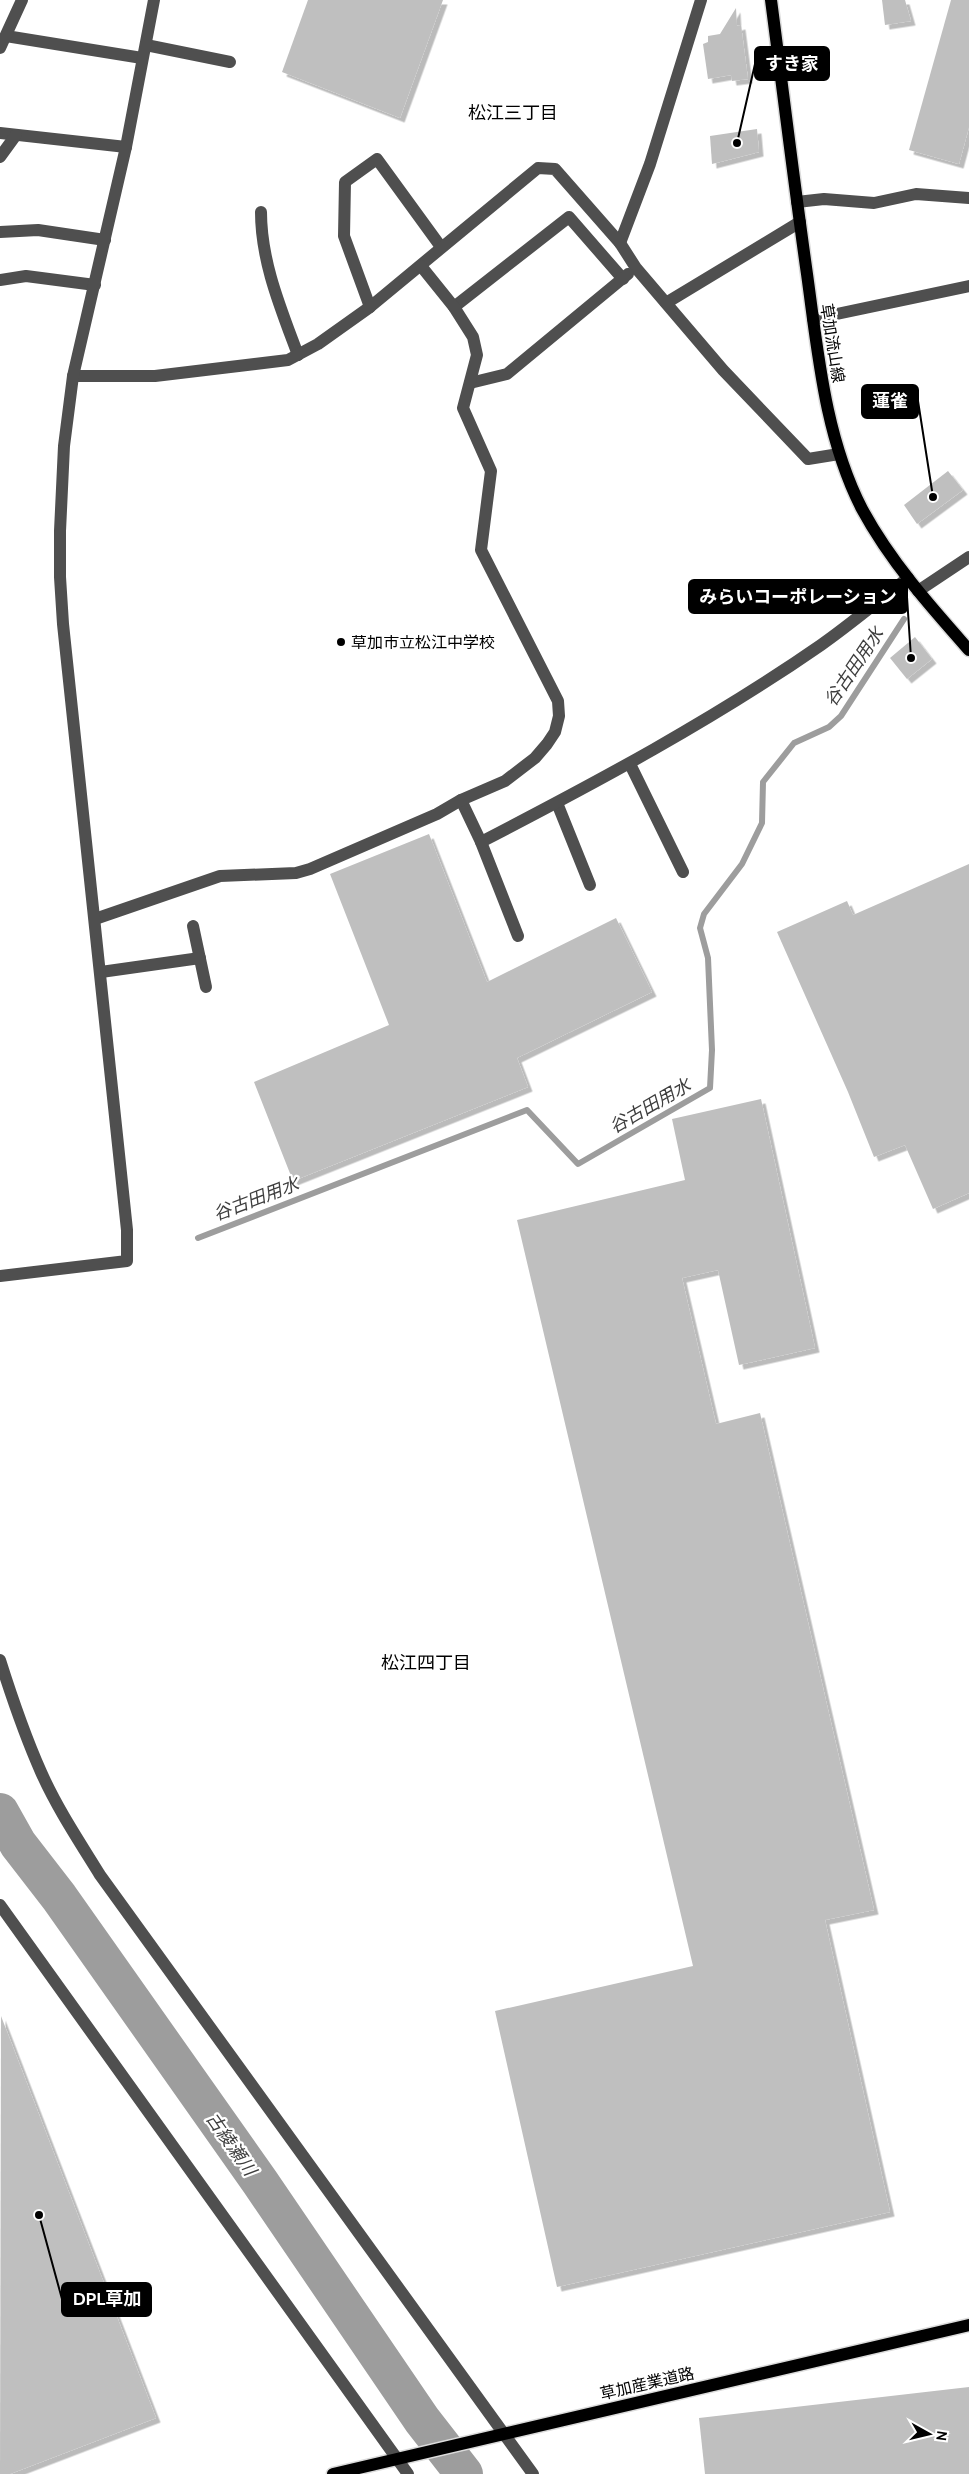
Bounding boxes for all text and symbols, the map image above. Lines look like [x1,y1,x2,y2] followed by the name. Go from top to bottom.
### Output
[755,47,829,80] callout: すき家
[765,53,819,75] text: すき家
[468,102,558,124] district label: 松江三丁目
[817,302,848,384] street label: 草加流山線
[862,385,918,418] callout: 蓮雀
[872,390,908,412] text: 蓮雀
[689,580,907,613] callout: みらいコーポレーション
[699,586,897,608] text: みらいコーポレーション
[820,622,889,710] water label: 谷古田用水
[351,633,495,652] place label: 草加市立松江中学校
[335,636,347,648] marker: 草加市立松江中学校
[606,1073,696,1138] water label: 谷古田用水
[210,1172,304,1225] water label: 谷古田用水
[381,1652,471,1674] district label: 松江四丁目
[201,2108,262,2181] water label: 古綾瀬川
[62,2283,151,2316] callout: DPL草加
[73,2288,141,2310] text: DPL草加
[598,2363,696,2404] street label: 草加産業道路
[904,2409,954,2459] north arrow
[932,2430,951,2442] text: N

